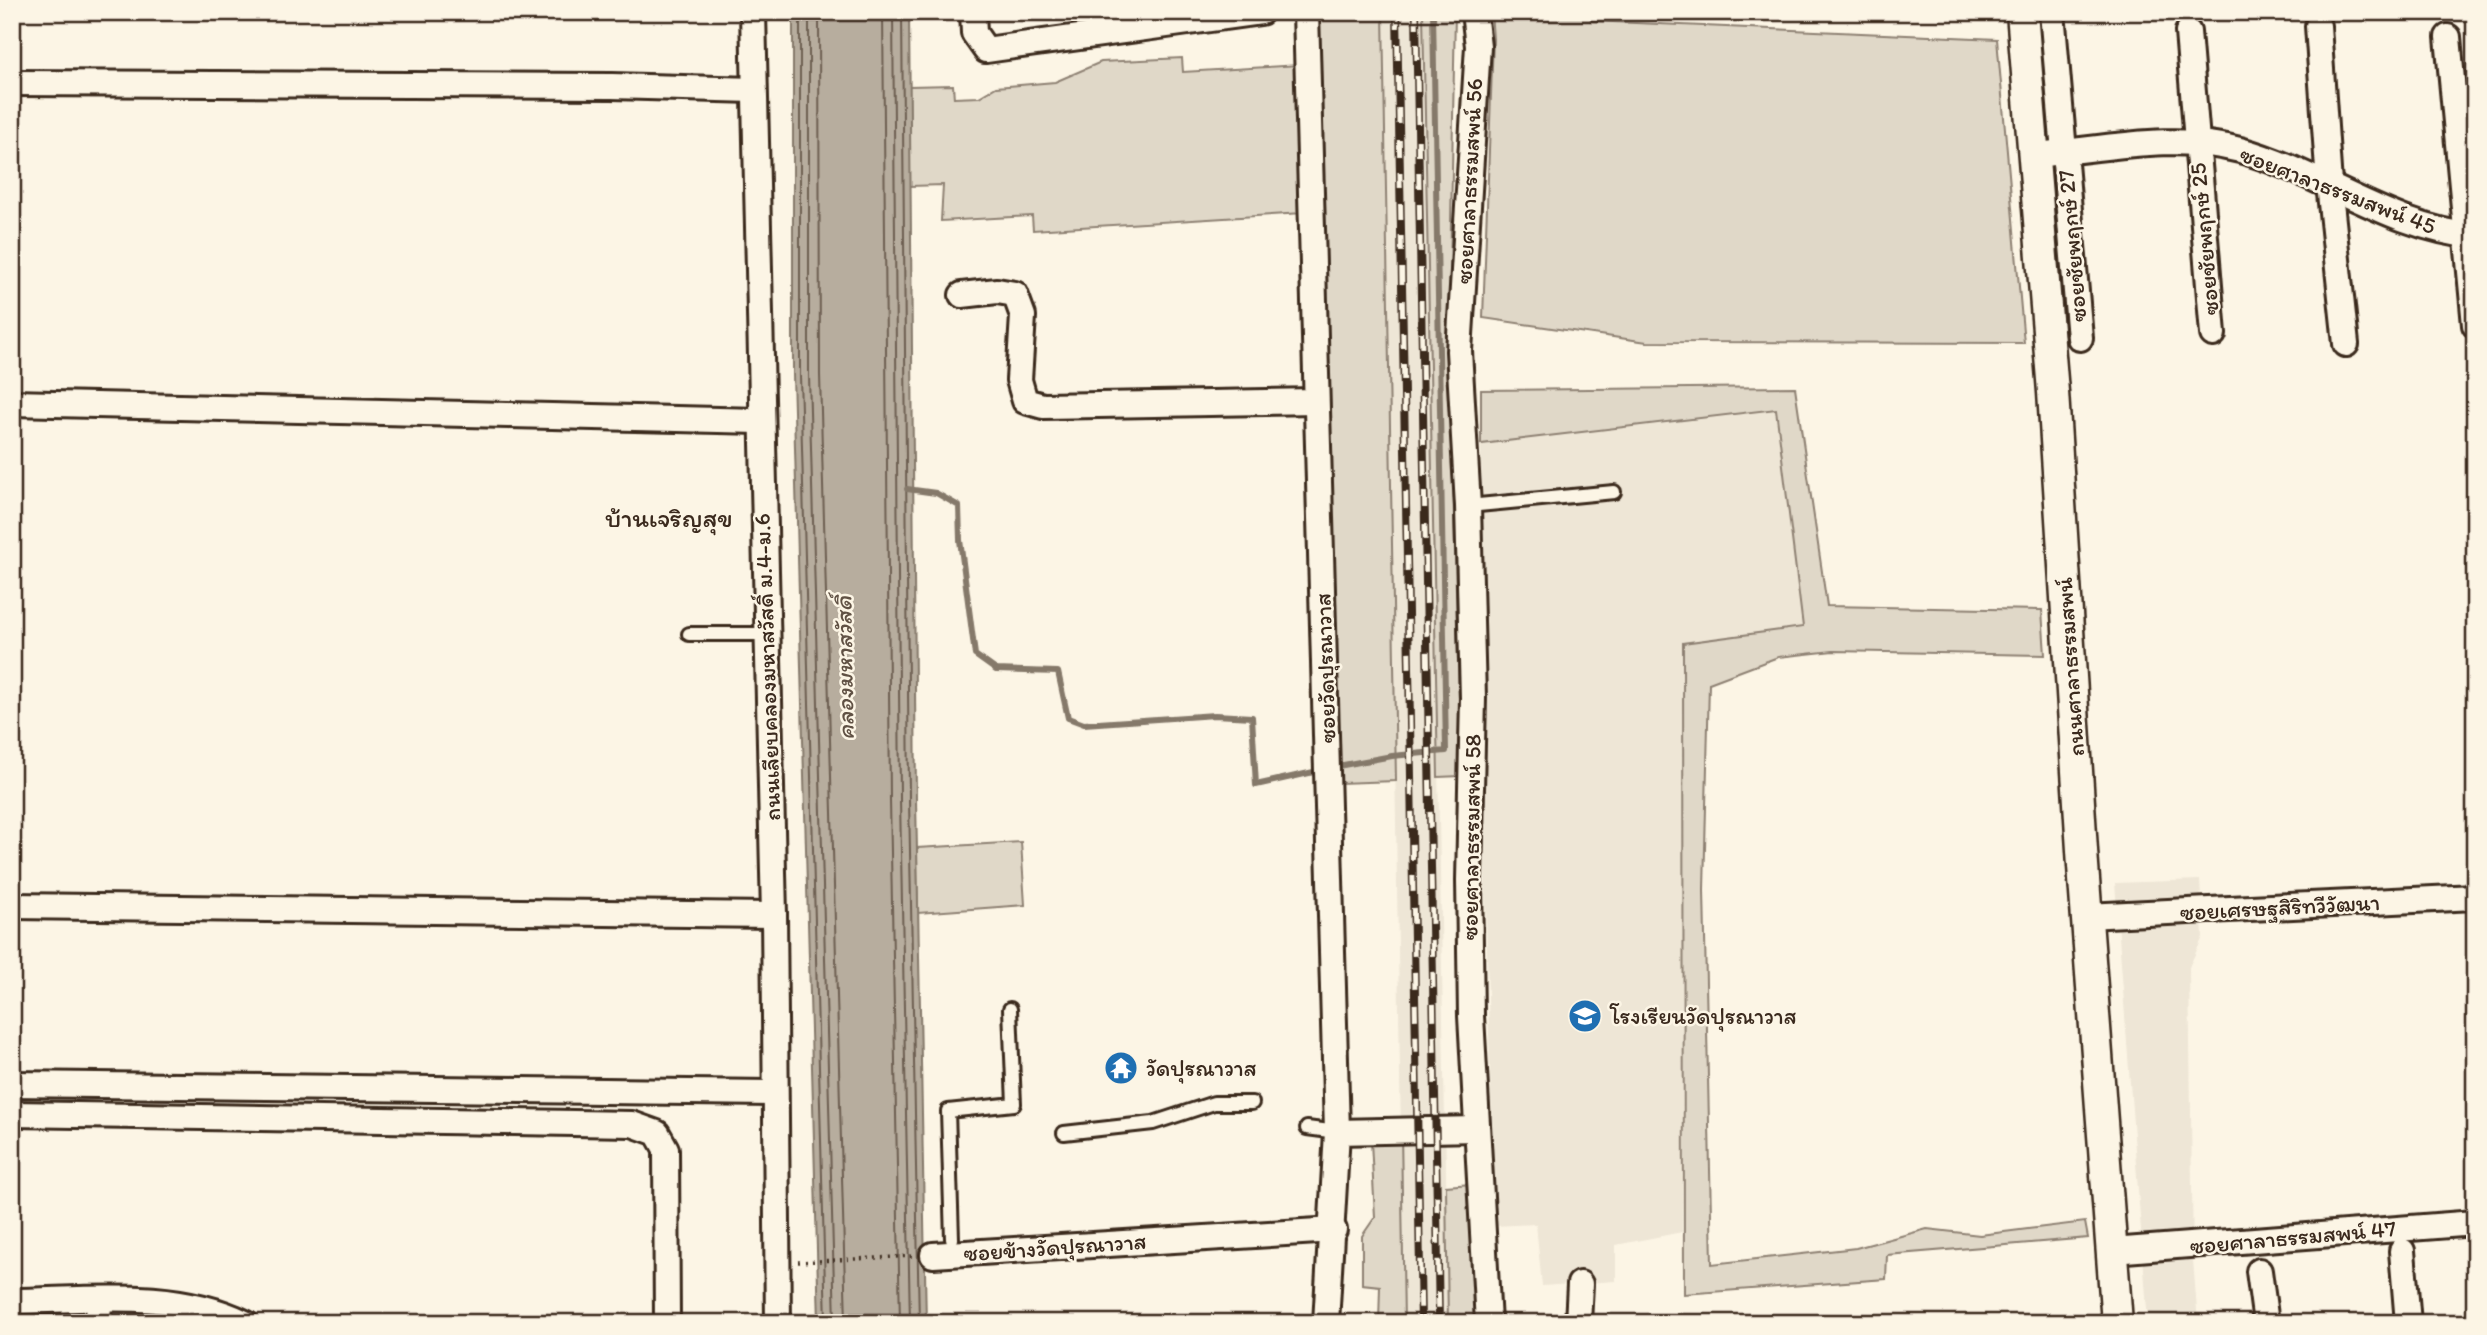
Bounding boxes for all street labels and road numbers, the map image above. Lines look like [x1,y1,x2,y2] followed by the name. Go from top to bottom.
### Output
[1450,78,1488,284] street label: ซอยศาลาธรรมสพน์ 56
[2236,140,2440,240] street label: ซอยศาลาธรรมสพน์ 45
[2183,162,2225,316] street label: ซอยชัยพฤกษ์ 25
[2051,169,2093,323] street label: ซอยชัยพฤกษ์ 27
[747,513,786,821] street label: ถนนเลียบคลองมหาสวัสดิ์ ม.4-ม.6
[2050,576,2090,757] street label: ถนนศาลาธรรมสพน์
[1308,592,1344,743] street label: ซอยวัดปุรณาวาส
[1455,734,1487,940] street label: ซอยศาลาธรรมสพน์ 58
[2179,888,2381,928] street label: ซอยเศรษฐสิริทวีวัฒนา
[2189,1214,2397,1260] street label: ซอยศาลาธรรมสพน์ 47
[963,1227,1147,1269] street label: ซอยข้างวัดปุรณาวาส

